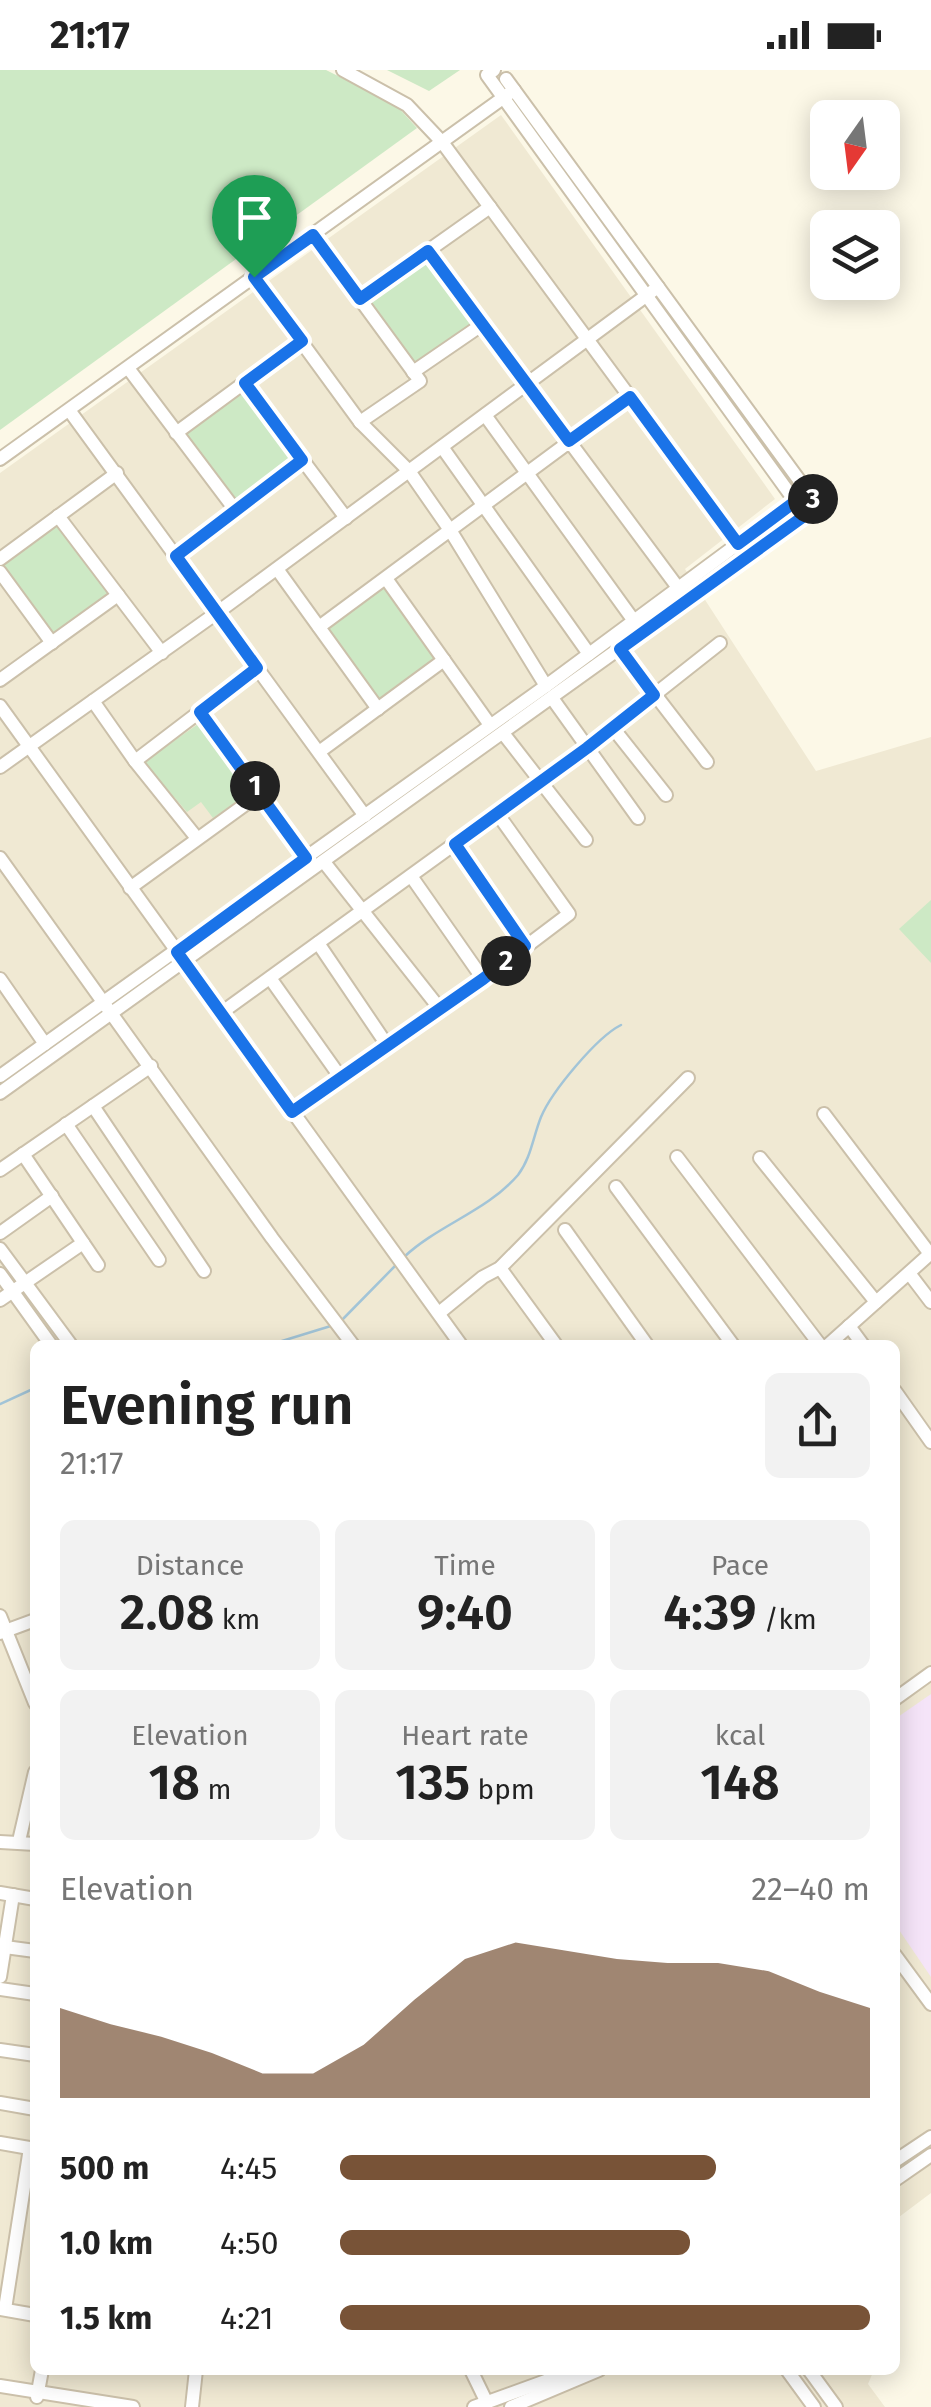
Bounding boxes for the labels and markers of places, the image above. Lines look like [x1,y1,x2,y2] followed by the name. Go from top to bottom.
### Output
[212,175,297,278] pin
[788,474,838,524] pin: 3
[230,761,280,811] pin: 1
[481,936,531,986] pin: 2

